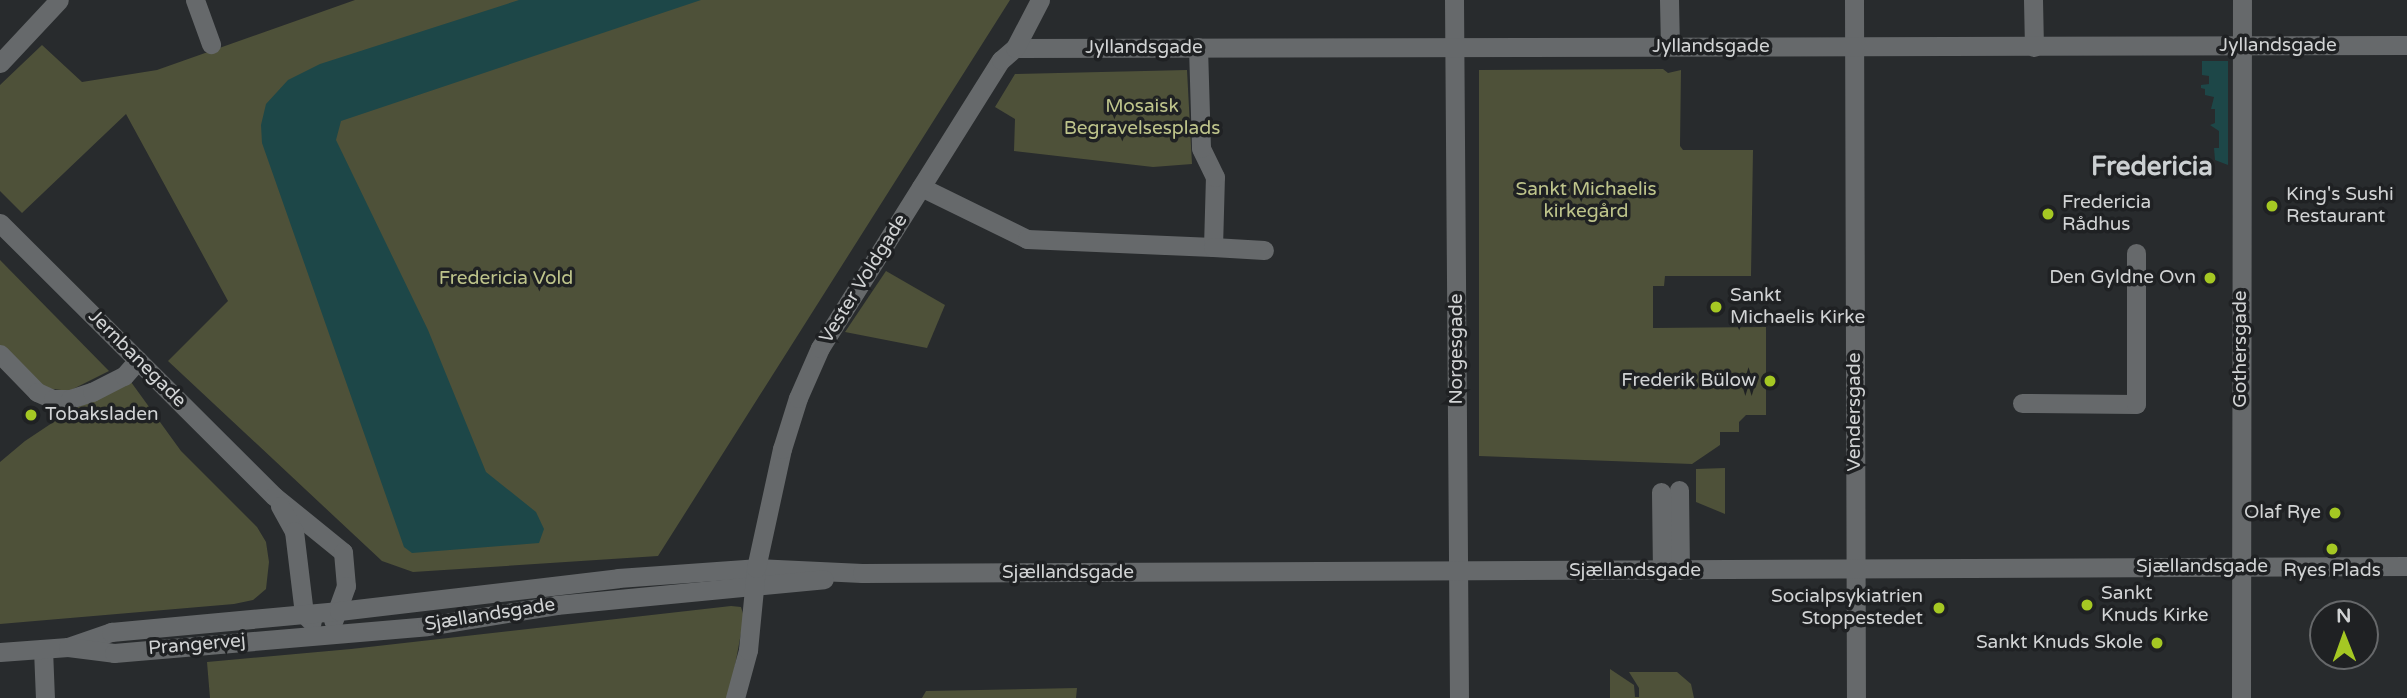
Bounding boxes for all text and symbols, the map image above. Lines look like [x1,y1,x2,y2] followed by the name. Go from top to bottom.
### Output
[2219,35,2337,57] street label: Jyllandsgade
[1652,36,1770,58] street label: Jyllandsgade
[1085,37,1203,59] street label: Jyllandsgade
[1064,96,1220,140] park label: Mosaisk Begravelsesplads
[2091,151,2213,183] district label: Fredericia
[1515,179,1657,223] park label: Sankt Michaelis kirkegård
[2286,184,2394,228] place label: King's Sushi Restaurant
[2062,192,2151,236] place label: Fredericia Rådhus
[2264,198,2280,214] marker: King's Sushi Restaurant
[2040,206,2056,222] marker: Fredericia Rådhus
[815,210,913,348] street label: Vester Voldgade
[2049,267,2196,289] place label: Den Gyldne Ovn
[439,268,573,290] park label: Fredericia Vold
[2202,270,2218,286] marker: Den Gyldne Ovn
[1730,285,1865,329] place label: Sankt Michaelis Kirke
[2230,290,2252,408] street label: Gothersgade
[1446,294,1468,404] street label: Norgesgade
[1708,299,1724,315] marker: Sankt Michaelis Kirke
[83,305,191,413] street label: Jernbanegade
[1844,352,1866,472] street label: Vendersgade
[1621,370,1756,392] place label: Frederik Bülow
[1762,373,1778,389] marker: Frederik Bülow
[45,404,159,426] place label: Tobaksladen
[23,407,39,423] marker: Tobaksladen
[2244,502,2321,524] place label: Olaf Rye
[2327,505,2343,521] marker: Olaf Rye
[2324,541,2340,557] marker: Ryes Plads
[2136,556,2268,578] street label: Sjællandsgade
[1569,560,1701,582] street label: Sjællandsgade
[2283,560,2381,582] place label: Ryes Plads
[1002,562,1134,584] street label: Sjællandsgade
[2101,583,2209,627] place label: Sankt Knuds Kirke
[1771,586,1923,630] place label: Socialpsykiatrien Stoppestedet
[423,593,557,637] street label: Sjællandsgade
[2079,597,2095,613] marker: Sankt Knuds Kirke
[1929,598,1949,618] marker: Socialpsykiatrien Stoppestedet
[2309,600,2379,670] north arrow
[2336,605,2351,627] text: N
[147,629,247,661] street label: Prangervej
[1976,632,2143,654] place label: Sankt Knuds Skole
[2149,635,2165,651] marker: Sankt Knuds Skole

